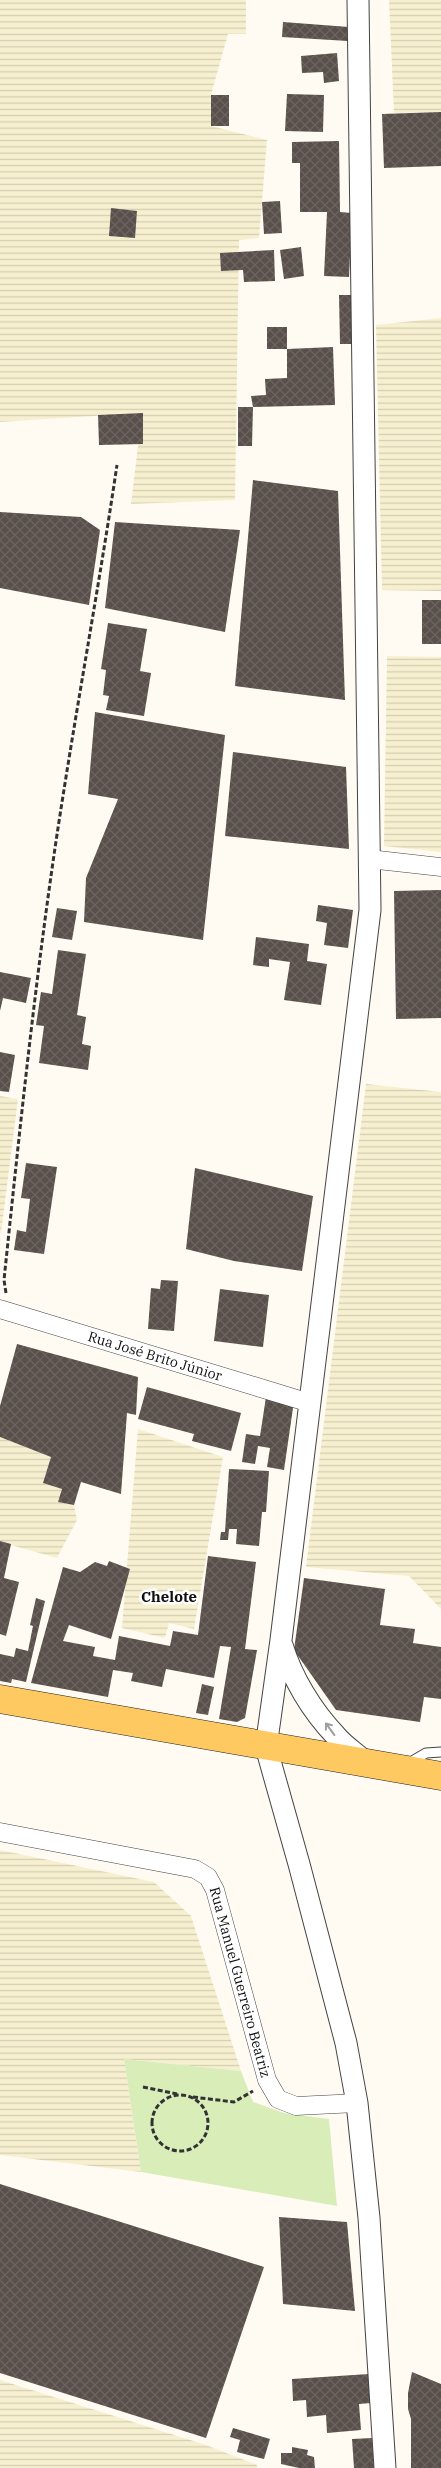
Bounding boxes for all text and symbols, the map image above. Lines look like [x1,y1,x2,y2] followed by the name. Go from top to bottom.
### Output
[86,1327,225,1385] street label: Rua José Brito Júnior
[141,1587,197,1606] district label: Chelote
[325,1722,335,1736] one-way arrow
[206,1885,275,2079] street label: Rua Manuel Guerreiro Beatriz

